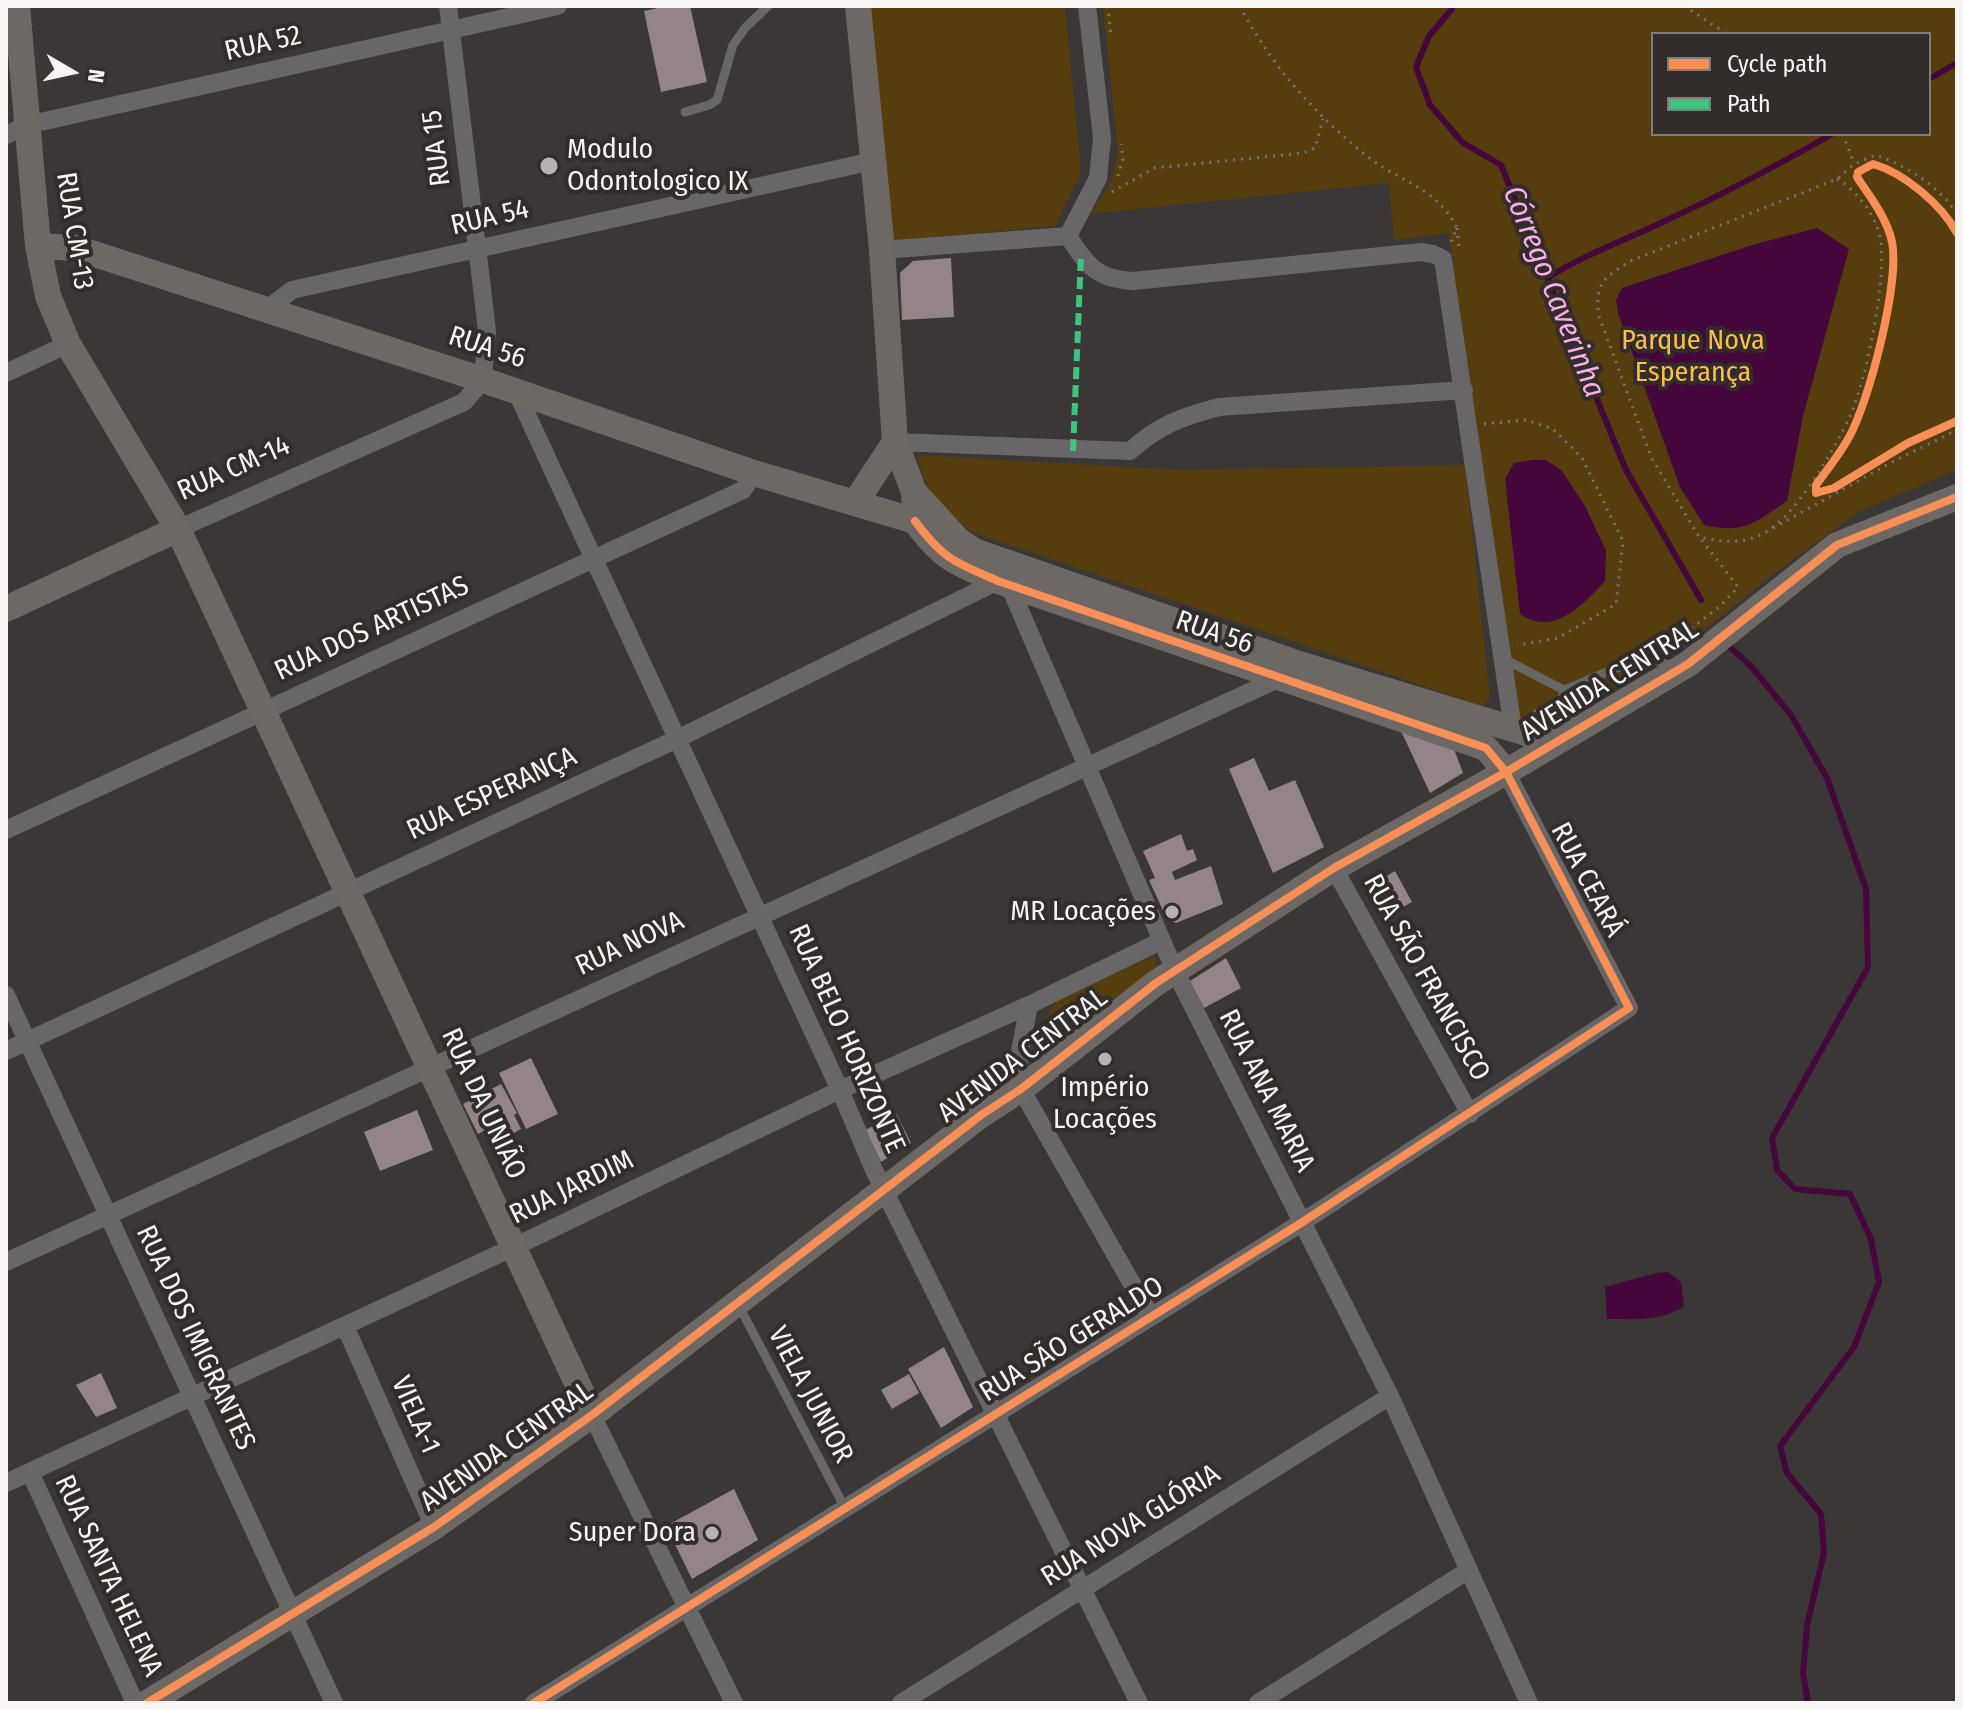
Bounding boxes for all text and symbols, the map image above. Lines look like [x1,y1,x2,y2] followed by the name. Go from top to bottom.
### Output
[221,19,305,69] street label: RUA 52
[32,32,112,112] north arrow
[1651,32,1931,136] legend
[1727,50,1827,78] text: Cycle path
[82,67,111,84] text: N
[1727,90,1771,118] text: Path
[416,108,458,188] street label: RUA 15
[567,133,748,199] place label: Modulo Odontologico IX
[538,155,560,177] marker: Modulo Odontologico IX
[48,170,100,292] street label: RUA CM-13
[1494,181,1612,403] water label: Córrego Caverinha
[448,193,532,243] street label: RUA 54
[444,320,530,376] street label: RUA 56
[1621,324,1765,390] park label: Parque Nova Esperança
[173,429,295,509] street label: RUA CM-14
[270,569,474,689] street label: RUA DOS ARTISTAS
[1171,604,1257,662] street label: RUA 56
[1515,613,1705,749] street label: AVENIDA CENTRAL
[402,740,582,848] street label: RUA ESPERANÇA
[1543,817,1631,943] street label: RUA CEARÁ
[1355,869,1497,1087] street label: RUA SÃO FRANCISCO
[1010,895,1156,929] place label: MR Locações
[1163,903,1181,921] marker: MR Locações
[571,904,689,984] street label: RUA NOVA
[780,920,912,1158] street label: RUA BELO HORIZONTE
[932,981,1114,1131] street label: AVENIDA CENTRAL
[1211,1004,1321,1178] street label: RUA ANA MARIA
[433,1023,533,1185] street label: RUA DA UNIÃO
[1096,1050,1114,1068] marker: Império Locações
[1053,1071,1157,1137] place label: Império Locações
[505,1144,639,1232] street label: RUA JARDIM
[128,1220,262,1456] street label: RUA DOS IMIGRANTES
[974,1270,1170,1410] street label: RUA SÃO GERALDO
[760,1321,860,1469] street label: VIELA JUNIOR
[383,1371,447,1459] street label: VIELA-1
[414,1375,600,1519] street label: AVENIDA CENTRAL
[1035,1458,1227,1594] street label: RUA NOVA GLÓRIA
[47,1470,169,1682] street label: RUA SANTA HELENA
[569,1516,696,1550] place label: Super Dora
[703,1524,721,1542] marker: Super Dora

